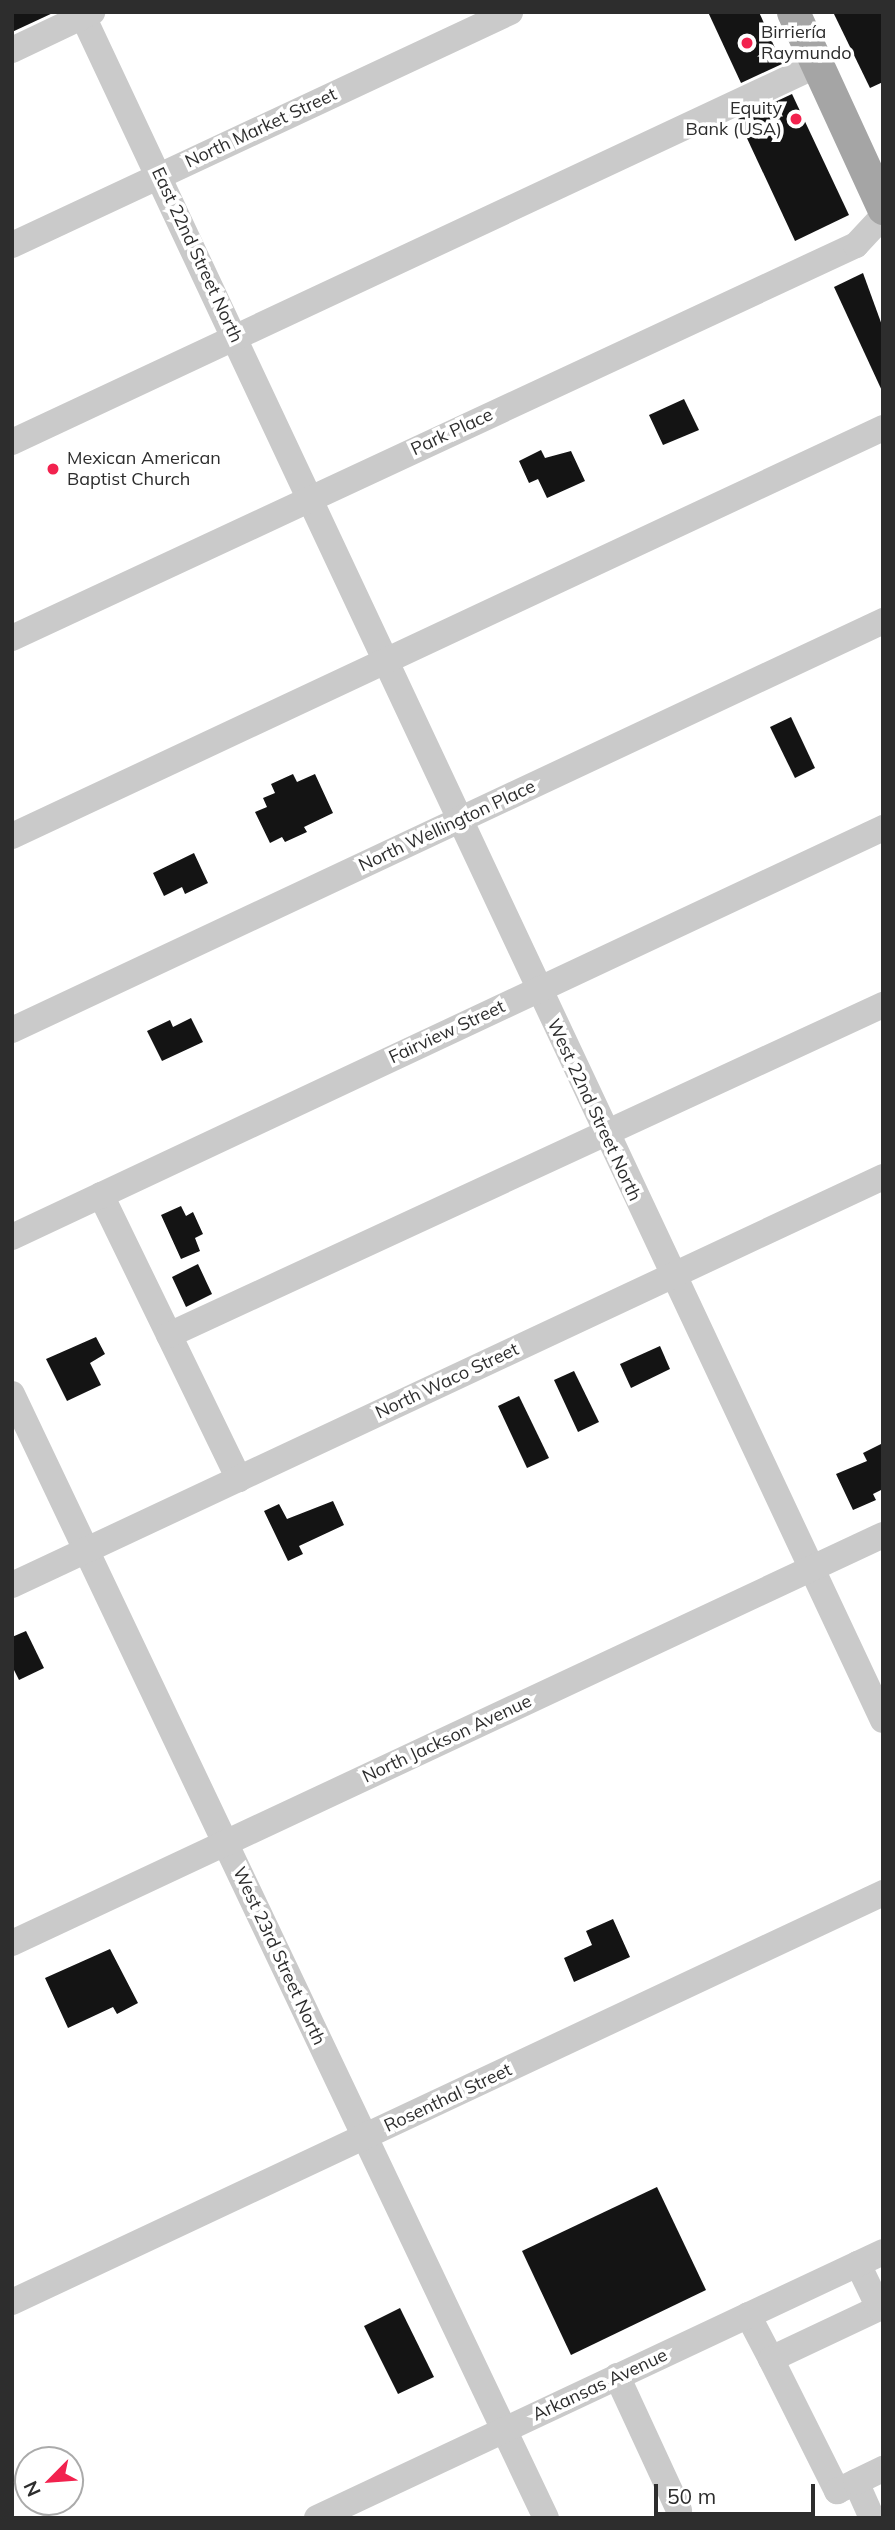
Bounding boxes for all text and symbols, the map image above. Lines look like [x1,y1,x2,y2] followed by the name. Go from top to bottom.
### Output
[761,22,852,64] place label: Birriería Raymundo
[739,35,755,51] marker: Birriería Raymundo
[182,83,340,173] street label: North Market Street
[685,98,782,140] place label: Equity Bank (USA)
[788,111,804,127] marker: Equity Bank (USA)
[147,164,247,346] street label: East 22nd Street North
[408,404,496,460] street label: Park Place
[67,448,221,490] place label: Mexican American Baptist Church
[45,461,61,477] marker: Mexican American Baptist Church
[355,776,539,876] street label: North Wellington Place
[386,996,508,1068] street label: Fairview Street
[542,1016,646,1204] street label: West 22nd Street North
[372,1338,522,1424] street label: North Waco Street
[359,1690,535,1788] street label: North Jackson Avenue
[228,1863,330,2049] street label: West 23rd Street North
[381,2059,515,2137] street label: Rosenthal Street
[529,2344,671,2426] street label: Arkansas Avenue
[14,2446,84,2516] north arrow
[657,2470,818,2514] scale bar
[18,2477,46,2501] text: N
[667,2483,716,2509] text: 50 m

